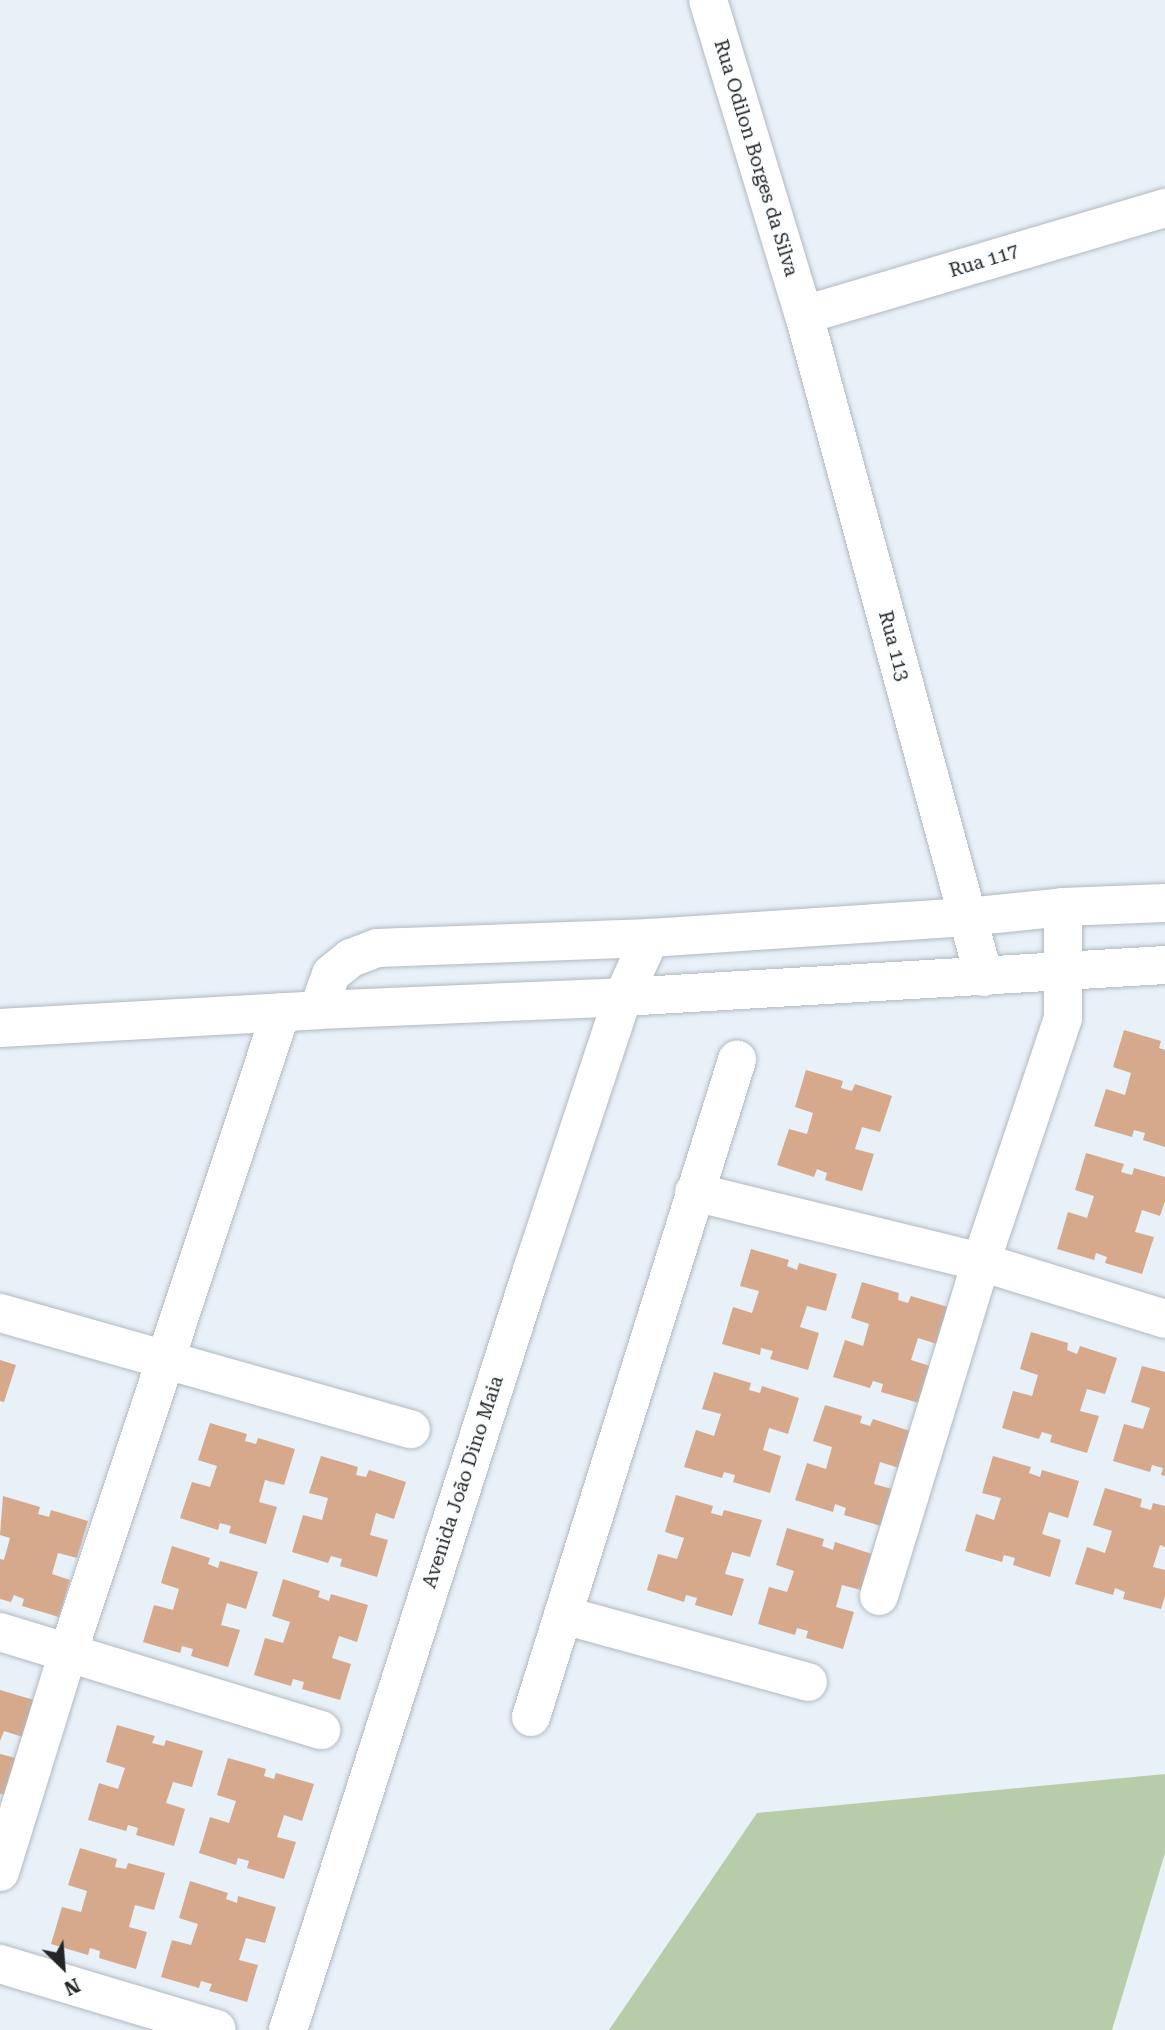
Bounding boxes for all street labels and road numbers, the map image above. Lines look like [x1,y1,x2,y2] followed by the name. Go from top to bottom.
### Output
[709,37,803,279] street label: Rua Odilon Borges da Silva
[946,240,1022,282] street label: Rua 117
[874,608,914,684] street label: Rua 113
[418,1373,508,1591] street label: Avenida João Dino Maia

